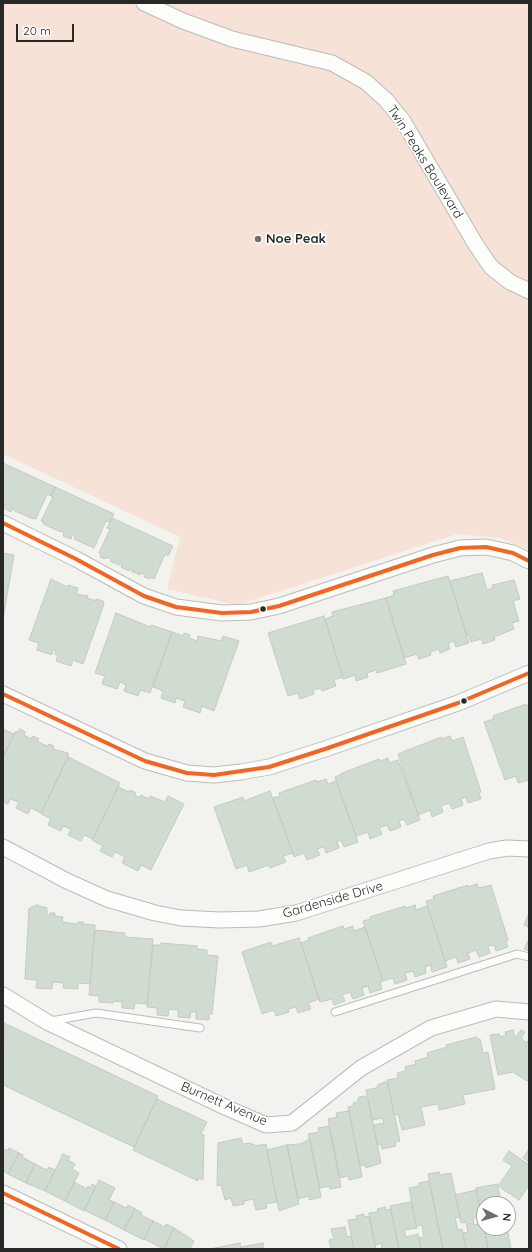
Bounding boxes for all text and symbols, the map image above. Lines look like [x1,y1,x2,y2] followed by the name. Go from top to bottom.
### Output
[18,16,76,42] scale bar
[23,23,51,38] text: 20 m
[384,103,466,221] street label: Twin Peaks Boulevard
[266,231,326,247] place label: Noe Peak
[253,234,263,244] marker: Noe Peak
[258,604,268,614] unlabelled marker
[459,696,469,706] unlabelled marker
[281,878,385,922] street label: Gardenside Drive
[178,1079,270,1129] street label: Burnett Avenue
[476,1196,516,1236] north arrow
[500,1212,514,1222] text: N

